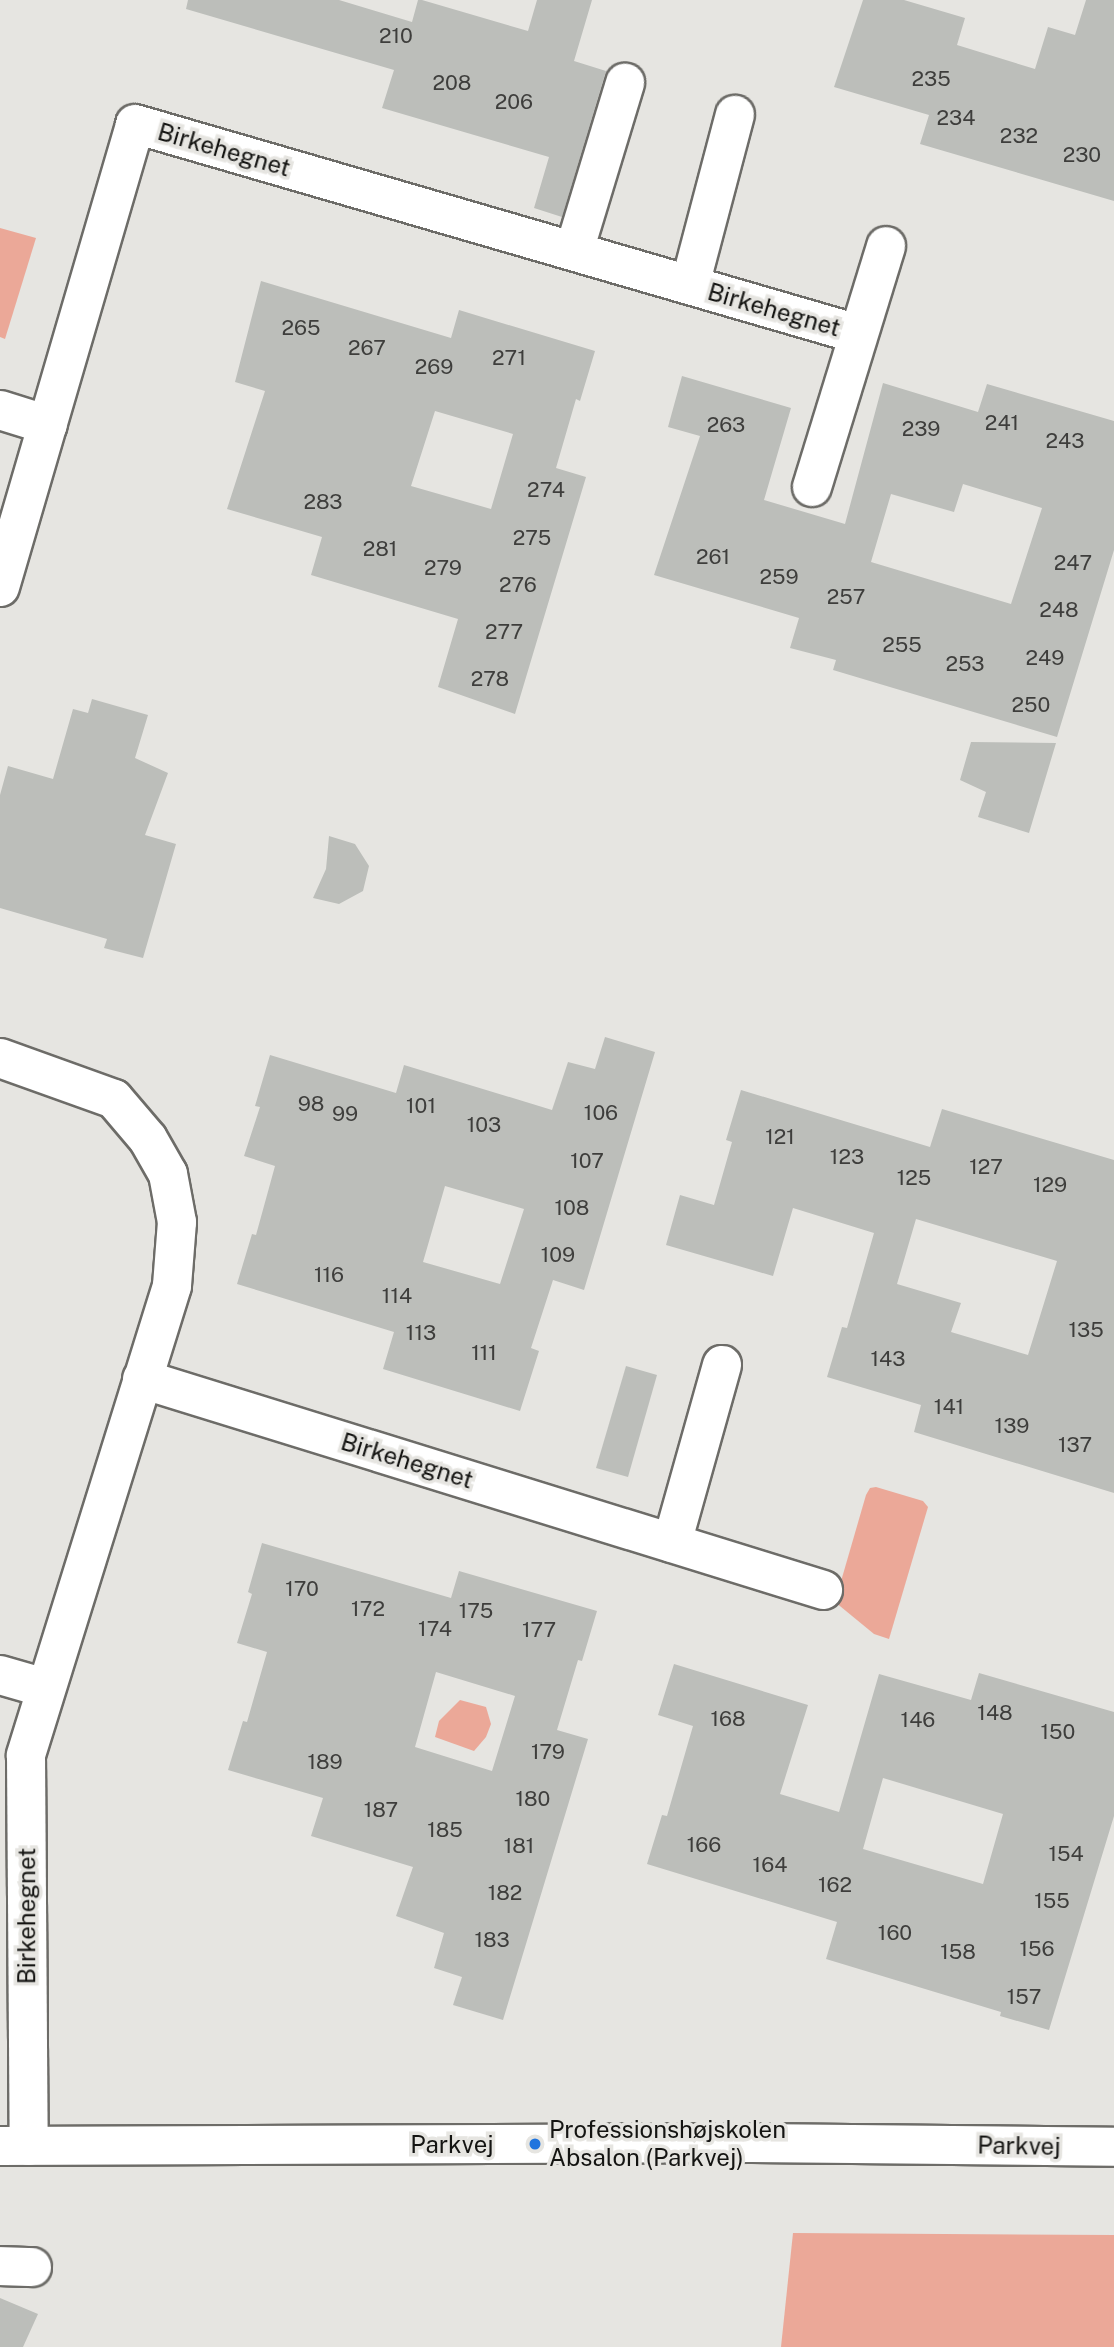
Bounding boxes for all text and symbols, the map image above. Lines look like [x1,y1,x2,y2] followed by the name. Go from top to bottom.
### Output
[379,23,413,49] house number: 210
[911,66,951,92] house number: 235
[433,70,471,96] house number: 208
[495,89,533,115] house number: 206
[937,105,975,131] house number: 234
[154,117,294,183] street label: Birkehegnet
[1000,123,1038,149] house number: 232
[1063,142,1101,168] house number: 230
[704,277,844,343] street label: Birkehegnet
[281,315,321,341] house number: 265
[348,335,386,361] house number: 267
[492,345,526,371] house number: 271
[415,354,453,380] house number: 269
[985,410,1019,436] house number: 241
[707,412,745,438] house number: 263
[902,416,940,442] house number: 239
[1046,428,1084,454] house number: 243
[527,477,565,503] house number: 274
[303,489,343,515] house number: 283
[513,525,551,551] house number: 275
[363,536,397,562] house number: 281
[696,544,730,570] house number: 261
[1054,550,1092,576] house number: 247
[424,555,462,581] house number: 279
[759,564,799,590] house number: 259
[499,572,537,598] house number: 276
[827,584,865,610] house number: 257
[1039,597,1079,623] house number: 248
[485,619,523,645] house number: 277
[882,632,922,658] house number: 255
[1026,645,1064,671] house number: 249
[945,651,985,677] house number: 253
[471,666,509,692] house number: 278
[1012,692,1050,718] house number: 250
[298,1091,324,1117] house number: 98
[406,1093,436,1119] house number: 101
[584,1100,618,1126] house number: 106
[332,1101,358,1127] house number: 99
[467,1112,501,1138] house number: 103
[765,1124,795,1150] house number: 121
[830,1144,864,1170] house number: 123
[570,1148,604,1174] house number: 107
[969,1154,1003,1180] house number: 127
[897,1165,931,1191] house number: 125
[1033,1172,1067,1198] house number: 129
[555,1195,589,1221] house number: 108
[541,1242,575,1268] house number: 109
[314,1262,344,1288] house number: 116
[382,1283,412,1309] house number: 114
[1068,1317,1104,1343] house number: 135
[406,1320,436,1346] house number: 113
[471,1340,497,1366] house number: 111
[871,1346,905,1372] house number: 143
[934,1394,964,1420] house number: 141
[995,1413,1029,1439] house number: 139
[337,1427,477,1495] street label: Birkehegnet
[1058,1432,1092,1458] house number: 137
[285,1576,319,1602] house number: 170
[351,1596,385,1622] house number: 172
[459,1598,493,1624] house number: 175
[418,1616,452,1642] house number: 174
[522,1617,556,1643] house number: 177
[977,1700,1013,1726] house number: 148
[710,1706,746,1732] house number: 168
[901,1707,935,1733] house number: 146
[1041,1719,1075,1745] house number: 150
[531,1739,565,1765] house number: 179
[307,1749,343,1775] house number: 189
[516,1786,550,1812] house number: 180
[364,1797,398,1823] house number: 187
[427,1817,463,1843] house number: 185
[687,1832,721,1858] house number: 166
[504,1833,534,1859] house number: 181
[1048,1841,1084,1867] house number: 154
[13,1848,41,1984] street label: Birkehegnet
[753,1852,787,1878] house number: 164
[818,1872,852,1898] house number: 162
[488,1880,522,1906] house number: 182
[1034,1888,1070,1914] house number: 155
[878,1920,912,1946] house number: 160
[474,1927,510,1953] house number: 183
[1019,1936,1055,1962] house number: 156
[940,1939,976,1965] house number: 158
[1007,1984,1041,2010] house number: 157
[549,2116,786,2172] place label: Professionshøjskolen Absalon (Parkvej)
[410,2131,494,2159] street label: Parkvej
[977,2131,1061,2161] street label: Parkvej
[527,2136,543,2152] marker: Professionshøjskolen Absalon (Parkvej)

